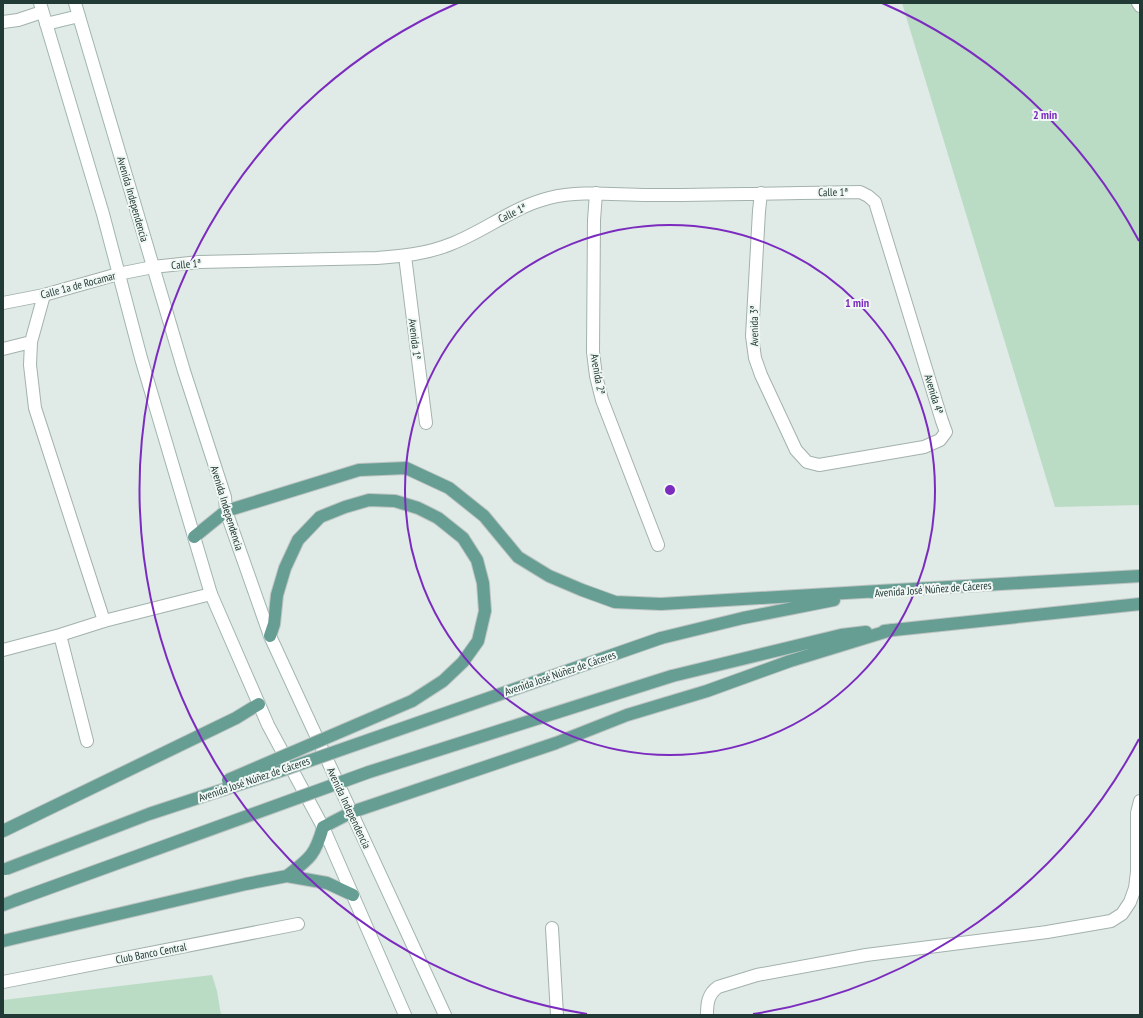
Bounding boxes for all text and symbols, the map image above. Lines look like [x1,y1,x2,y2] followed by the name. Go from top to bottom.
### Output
[1033,107,1057,122] text: 2 min
[114,155,152,243] street label: Avenida Independencia
[818,185,848,199] street label: Calle 1ª
[496,200,529,226] street label: Calle 1ª
[171,256,202,272] street label: Calle 1ª
[39,268,117,302] street label: Calle 1a de Rocamar
[845,295,869,310] text: 1 min
[747,305,761,347] street label: Avenida 3ª
[406,318,424,361] street label: Avenida 1ª
[588,353,609,396] street label: Avenida 2ª
[921,372,947,416] street label: Avenida 4ª
[207,464,247,552] street label: Avenida Independencia
[663,483,677,497] centre of rings
[874,578,992,600] street label: Avenida José Núñez de Cáceres
[502,647,618,699] street label: Avenida José Núñez de Cáceres
[196,753,312,805] street label: Avenida José Núñez de Cáceres
[324,765,374,851] street label: Avenida Independencia
[114,939,188,967] street label: Club Banco Central

